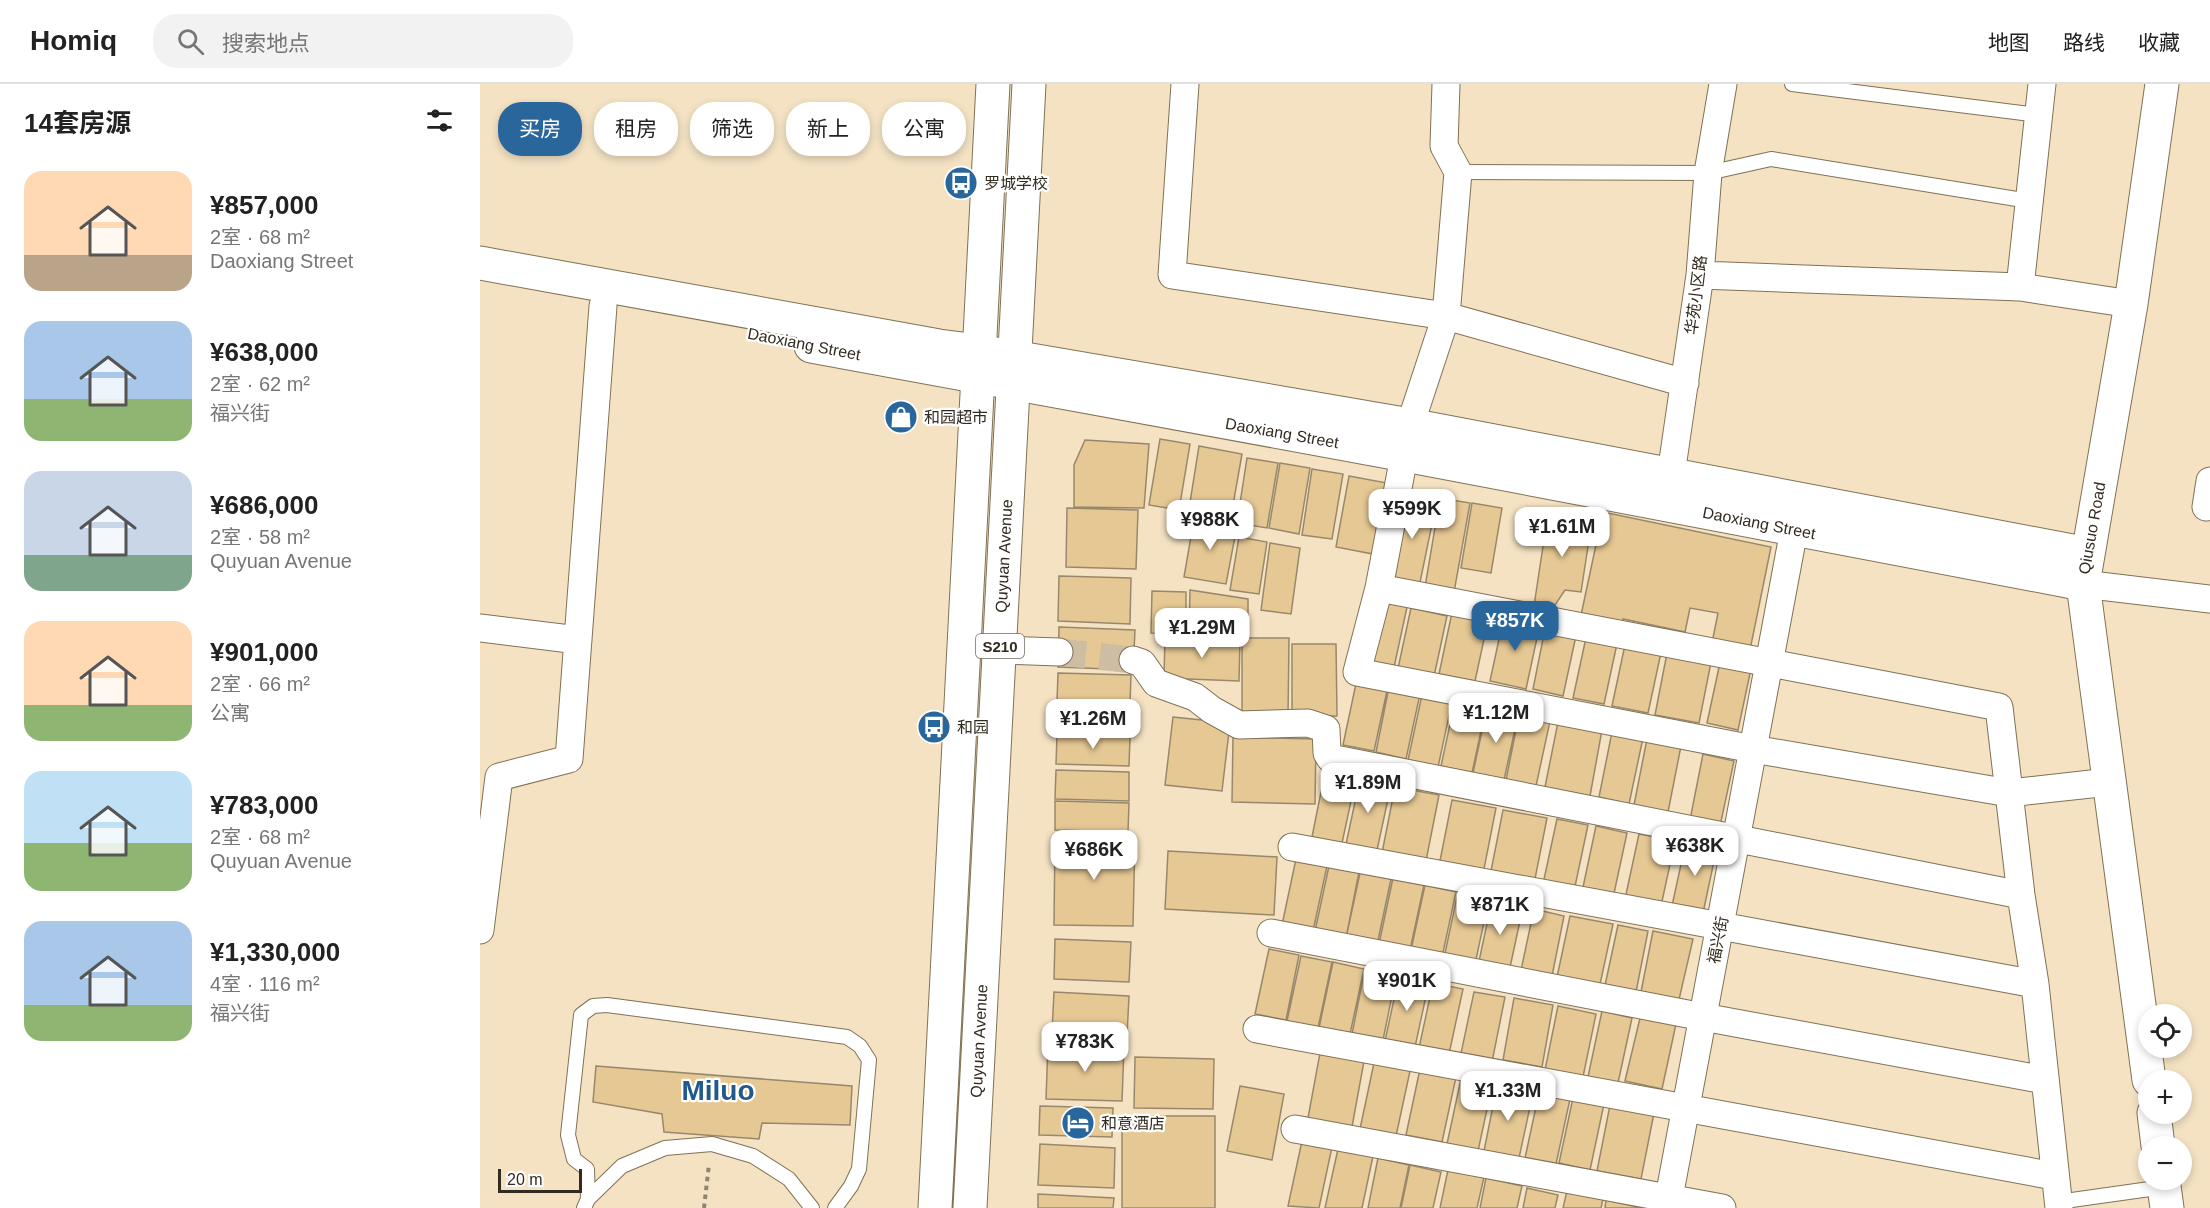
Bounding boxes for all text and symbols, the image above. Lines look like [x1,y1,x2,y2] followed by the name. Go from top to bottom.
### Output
[153,14,573,68] search box
[30,25,117,56] text: Homiq
[174,25,207,58] icon: search
[222,31,310,56] text: 搜索地点
[1988,31,2030,54] text: 地图
[2063,31,2105,54] text: 路线
[2138,31,2180,54] text: 收藏
[498,102,582,156] chip: 买房
[594,102,678,156] chip: 租房
[690,102,774,156] chip: 筛选
[786,102,870,156] chip: 新上
[882,102,966,156] chip: 公寓
[423,104,456,137] icon: filters
[24,108,131,138] text: 14套房源
[943,165,979,201] bus stop icon: 罗城学校
[984,175,1048,192] place label: 罗城学校
[210,190,318,220] text: ¥857,000
[72,195,144,267] icon: home
[210,226,310,248] text: 2室 · 68 m²
[210,250,353,272] text: Daoxiang Street
[1683,254,1709,336] street label: 华苑小区路
[746,325,862,363] street label: Daoxiang Street
[210,337,318,367] text: ¥638,000
[72,345,144,417] icon: home
[210,373,310,395] text: 2室 · 62 m²
[883,399,919,435] shop icon: 和园超市
[210,402,270,424] text: 福兴街
[924,409,988,426] place label: 和园超市
[1224,415,1341,451] street label: Daoxiang Street
[2076,481,2108,575] street label: Qiusuo Road
[1370,489,1454,540] pin: ¥599K
[210,490,318,520] text: ¥686,000
[72,495,144,567] icon: home
[1383,497,1441,519] text: ¥599K
[993,499,1015,613] street label: Quyuan Avenue
[1168,500,1252,551] pin: ¥988K
[1701,504,1817,542] street label: Daoxiang Street
[1513,507,1611,558] pin: ¥1.61M
[1181,508,1239,530] text: ¥988K
[1529,515,1595,537] text: ¥1.61M
[210,526,310,548] text: 2室 · 58 m²
[210,550,352,572] text: Quyuan Avenue
[1473,601,1557,652] pin: ¥857K
[1153,608,1251,659] pin: ¥1.29M
[1486,609,1544,631] text: ¥857K
[1169,616,1235,638] text: ¥1.29M
[976,634,1024,658] road number: S210
[210,637,318,667] text: ¥901,000
[72,645,144,717] icon: home
[210,673,310,695] text: 2室 · 66 m²
[1447,693,1545,744] pin: ¥1.12M
[1044,699,1142,750] pin: ¥1.26M
[1463,701,1529,723] text: ¥1.12M
[210,702,250,724] text: 公寓
[1060,707,1126,729] text: ¥1.26M
[916,709,952,745] bus stop icon: 和园
[957,719,989,736] place label: 和园
[1319,763,1417,814] pin: ¥1.89M
[1335,771,1401,793] text: ¥1.89M
[210,790,318,820] text: ¥783,000
[72,795,144,867] icon: home
[210,826,310,848] text: 2室 · 68 m²
[1653,826,1737,877] pin: ¥638K
[1052,830,1136,881] pin: ¥686K
[1666,834,1724,856] text: ¥638K
[1065,838,1123,860] text: ¥686K
[210,850,352,872] text: Quyuan Avenue
[1458,885,1542,936] pin: ¥871K
[1471,893,1529,915] text: ¥871K
[1705,915,1731,965] street label: 福兴街
[210,937,340,967] text: ¥1,330,000
[72,945,144,1017] icon: home
[1365,961,1449,1012] pin: ¥901K
[1378,969,1436,991] text: ¥901K
[210,973,320,995] text: 4室 · 116 m²
[968,984,990,1098] street label: Quyuan Avenue
[210,1002,270,1024] text: 福兴街
[2138,1004,2192,1190] map controls
[2138,1004,2192,1058] button: locate
[1043,1022,1127,1073] pin: ¥783K
[1056,1030,1114,1052] text: ¥783K
[2138,1070,2192,1124] button: +
[1459,1071,1557,1122] pin: ¥1.33M
[681,1075,755,1106] district label: Miluo
[1475,1079,1541,1101] text: ¥1.33M
[1060,1105,1096,1141] hotel icon: 和意酒店
[1101,1115,1165,1132] place label: 和意酒店
[2138,1136,2192,1190] button: −
[498,1166,582,1194] scale bar
[507,1171,543,1188] text: 20 m

